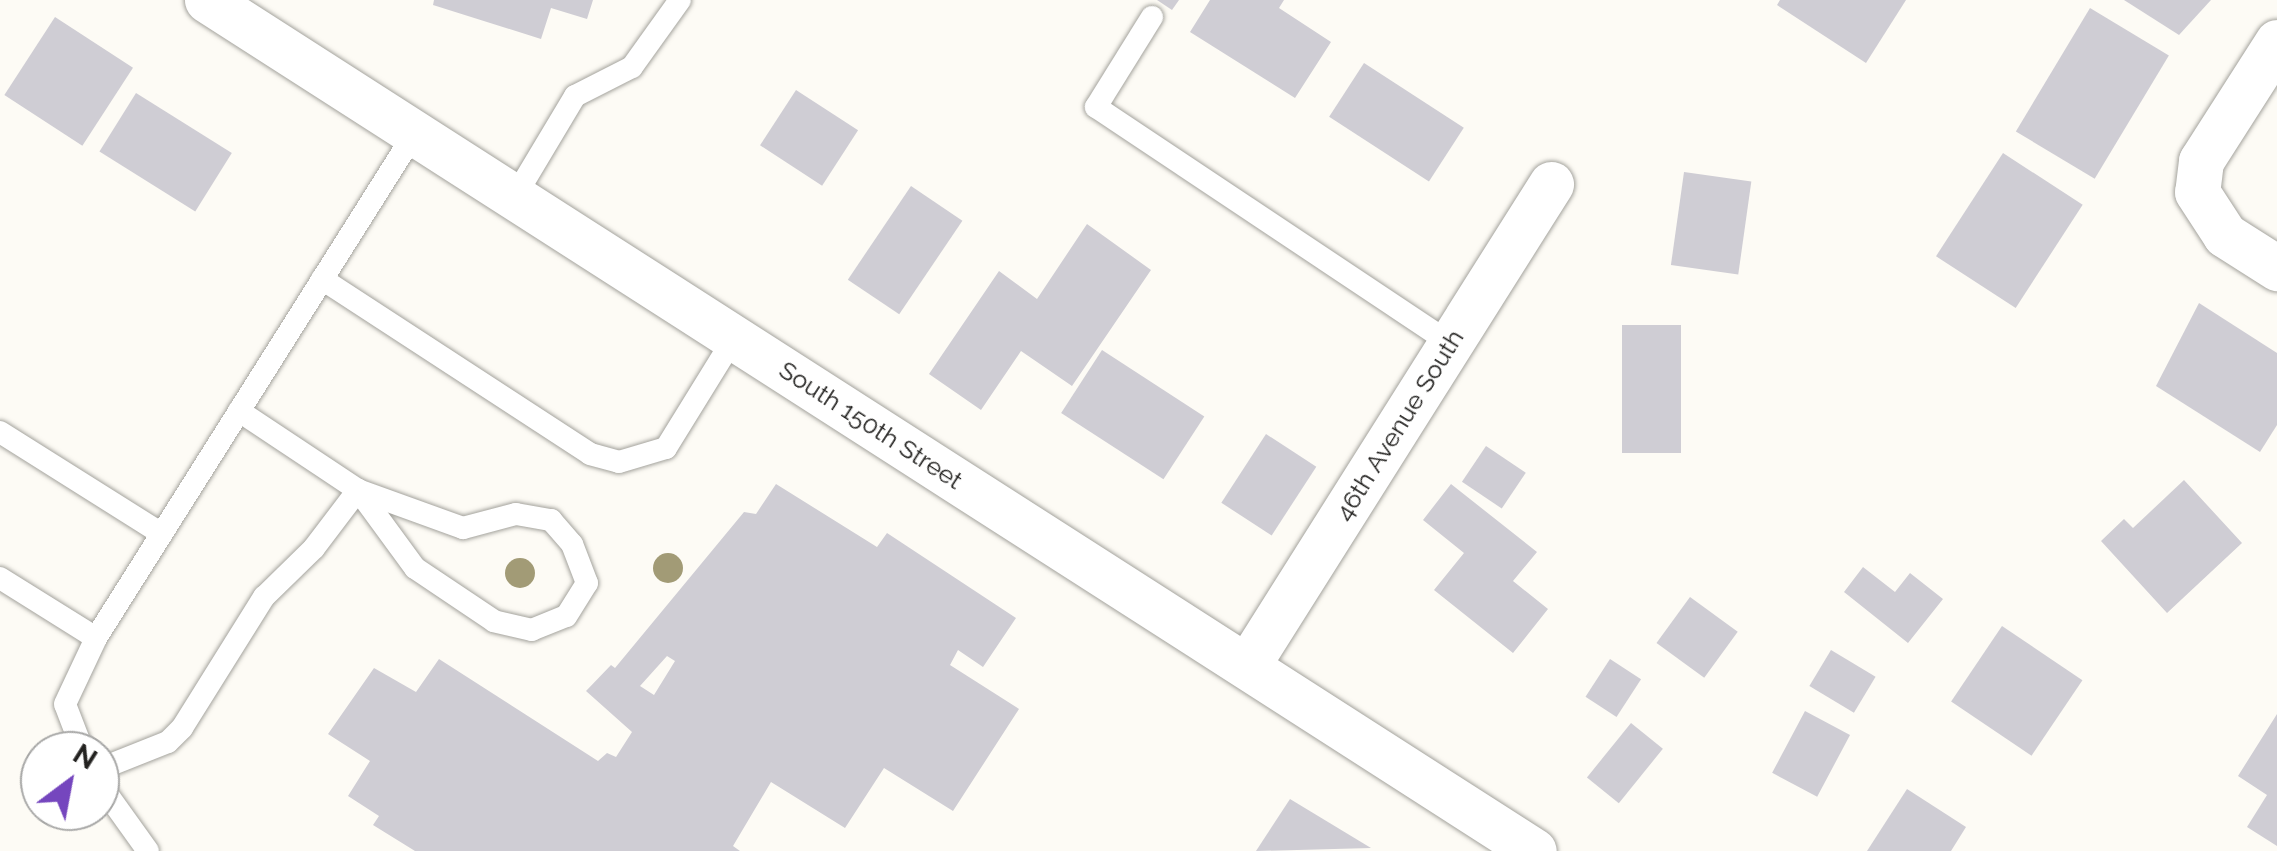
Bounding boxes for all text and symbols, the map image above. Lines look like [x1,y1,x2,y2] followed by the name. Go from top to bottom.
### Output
[1328,324,1470,526] street label: 46th Avenue South
[774,355,968,495] street label: South 150th Street
[20,731,120,831] north arrow
[67,737,103,776] text: N

